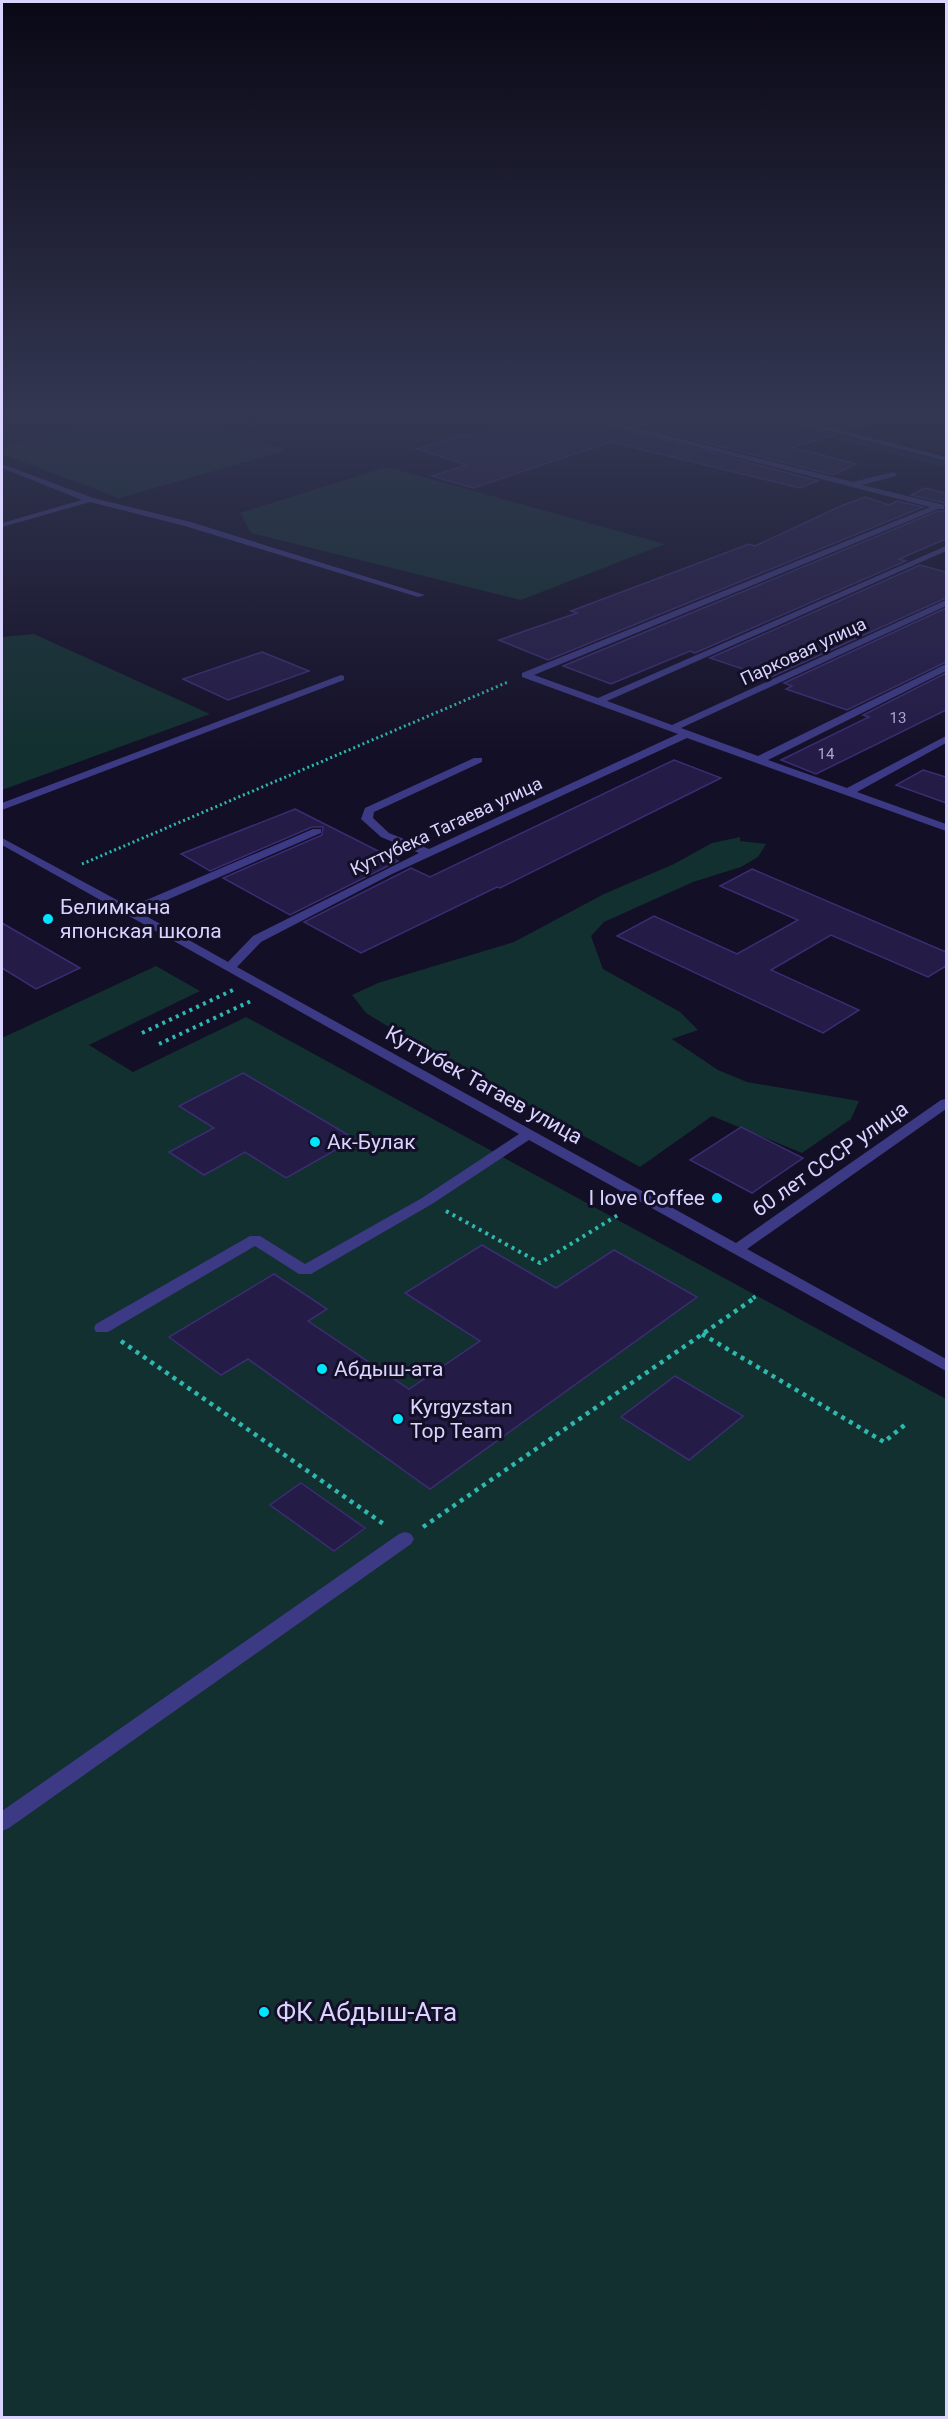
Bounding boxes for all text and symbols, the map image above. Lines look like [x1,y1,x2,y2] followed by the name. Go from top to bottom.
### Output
[737,613,869,689] street label: Парковая улица
[890,709,906,727] house number: 13
[818,745,835,763] house number: 14
[347,772,545,880] street label: Куттубека Тагаева улица
[60,895,222,943] place label: Белимкана японская школа
[41,912,55,926] marker: Белимкана японская школа
[381,1021,587,1149] street label: Куттубек Тагаев улица
[748,1096,912,1222] street label: 60 лет СССР улица
[327,1130,416,1154] place label: Ак-Булак
[308,1135,322,1149] marker: Ак-Булак
[588,1186,705,1210] place label: I love Coffee
[710,1191,724,1205] marker: I love Coffee
[334,1357,444,1381] place label: Абдыш-ата
[315,1362,329,1376] marker: Абдыш-ата
[410,1395,513,1443] place label: Kyrgyzstan Top Team
[391,1412,405,1426] marker: Kyrgyzstan Top Team
[276,1997,457,2027] place label: ФК Абдыш-Ата
[257,2005,271,2019] marker: ФК Абдыш-Ата

